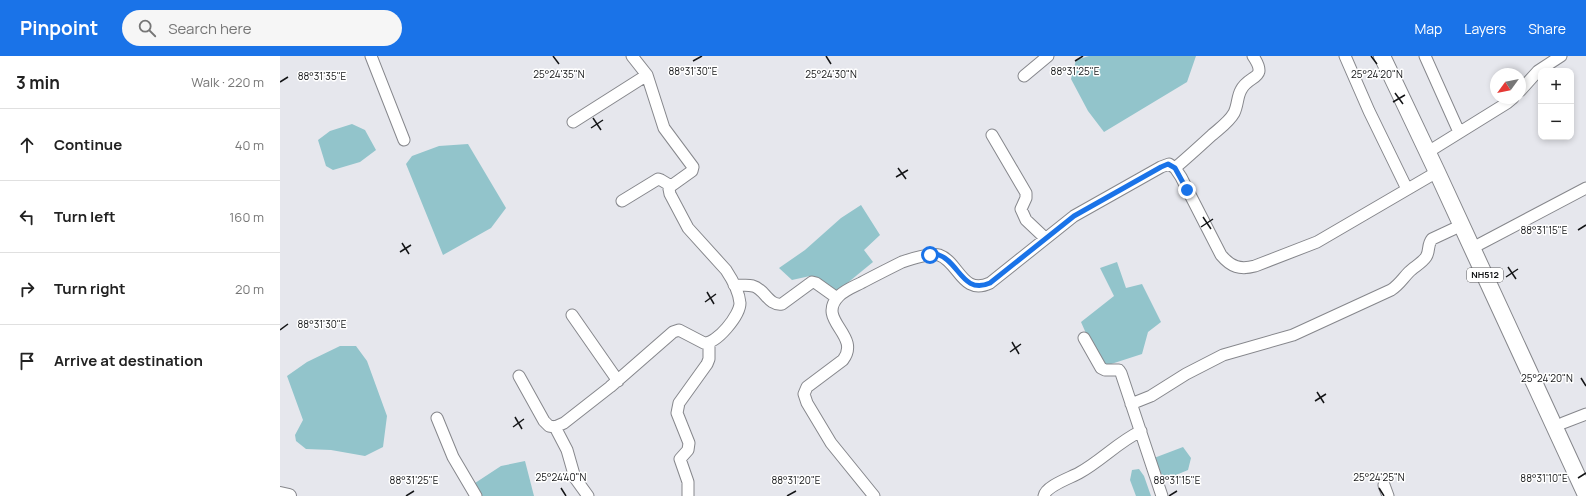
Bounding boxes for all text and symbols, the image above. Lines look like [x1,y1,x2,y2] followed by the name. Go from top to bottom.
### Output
[122,10,402,46] search box
[20,15,98,41] text: Pinpoint
[136,17,158,39] icon: search
[168,18,252,39] text: Search here
[1414,19,1442,38] text: Map
[1464,19,1506,38] text: Layers
[1528,19,1566,38] text: Share
[669,64,718,78] text: 88°31'30"E
[1051,64,1100,78] text: 88°31'25"E
[533,67,585,81] text: 25°24'35"N
[805,67,857,81] text: 25°24'30"N
[1351,67,1403,81] text: 25°24'20"N
[1490,68,1526,104] north arrow
[1538,68,1574,140] map controls
[1538,68,1574,104] button: +
[298,69,347,83] text: 88°31'35"E
[16,71,60,94] text: 3 min
[191,73,264,91] text: Walk · 220 m
[1538,104,1574,140] button: −
[16,134,38,156] icon: ahead
[54,134,122,155] text: Continue
[235,136,264,154] text: 40 m
[1178,181,1196,199] route end
[16,206,38,228] icon: left
[54,206,116,227] text: Turn left
[229,208,264,226] text: 160 m
[1521,223,1568,237] text: 88°31'15"E
[921,246,939,264] route start
[1467,268,1503,282] road number: NH512
[16,278,38,300] icon: right
[54,278,125,299] text: Turn right
[235,280,264,298] text: 20 m
[298,317,347,331] text: 88°31'30"E
[16,350,38,372] icon: arrive
[54,350,203,371] text: Arrive at destination
[1521,371,1573,385] text: 25°24'20"N
[536,470,587,484] text: 25°24'40"N
[1353,470,1405,484] text: 25°24'25"N
[1520,471,1568,485] text: 88°31'10"E
[390,473,439,487] text: 88°31'25"E
[771,473,821,487] text: 88°31'20"E
[1154,473,1201,487] text: 88°31'15"E

